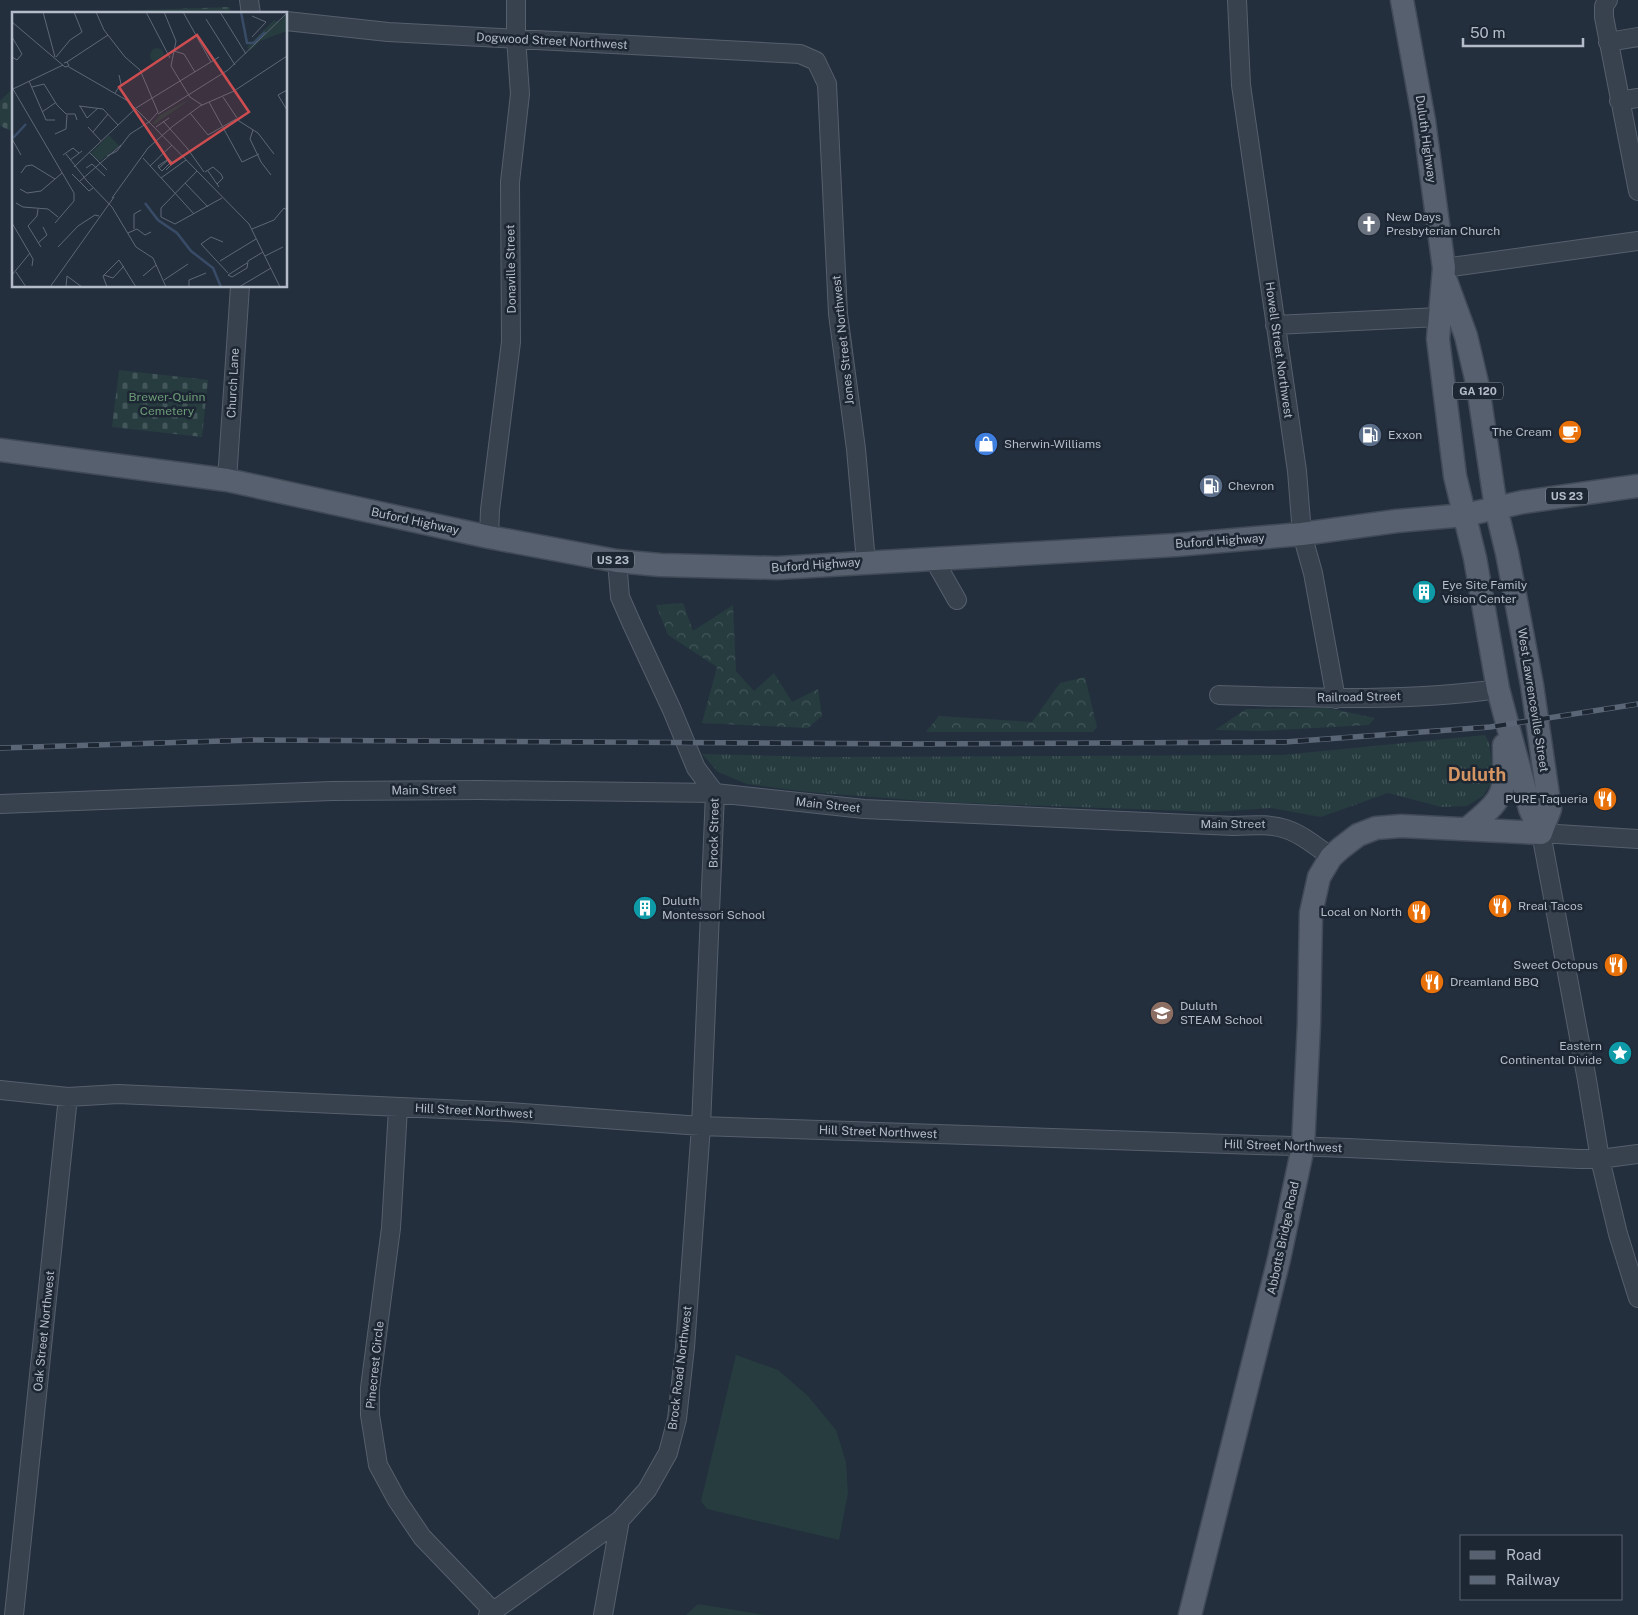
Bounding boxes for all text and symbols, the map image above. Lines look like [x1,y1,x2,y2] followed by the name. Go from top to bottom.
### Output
[12,12,288,288] inset map
[1463,15,1583,47] scale bar
[1470,24,1505,41] text: 50 m
[476,30,628,52] street label: Dogwood Street Northwest
[1413,94,1439,184] street label: Duluth Highway
[1386,210,1500,238] place label: New Days Presbyterian Church
[1356,211,1382,237] church icon: New Days Presbyterian Church
[503,224,519,314] street label: Donaville Street
[829,274,857,406] street label: Jones Street Northwest
[1262,281,1296,420] street label: Howell Street Northwest
[224,347,242,418] street label: Church Lane
[1453,382,1503,400] road number: GA 120
[129,390,206,418] park label: Brewer-Quinn Cemetery
[1557,419,1583,445] cafe icon: The Cream
[1357,422,1383,448] fuel station icon: Exxon
[1492,425,1552,439] place label: The Cream
[1388,428,1422,442] place label: Exxon
[973,431,999,457] shop icon: Sherwin-Williams
[1004,437,1101,451] place label: Sherwin-Williams
[1198,473,1224,499] fuel station icon: Chevron
[1228,479,1274,493] place label: Chevron
[1546,488,1588,504] road number: US 23
[370,505,461,537] street label: Buford Highway
[1175,531,1266,551] street label: Buford Highway
[592,552,634,568] road number: US 23
[771,555,862,575] street label: Buford Highway
[1442,578,1528,606] place label: Eye Site Family Vision Center
[1411,579,1437,605] building icon: Eye Site Family Vision Center
[1515,627,1551,773] street label: West Lawrenceville Street
[1317,689,1402,705] street label: Railroad Street
[1448,764,1506,785] district label: Duluth
[391,782,457,798] street label: Main Street
[1592,786,1618,812] restaurant icon: PURE Taqueria
[1505,792,1588,806] place label: PURE Taqueria
[795,795,861,815] street label: Main Street
[706,797,722,868] street label: Brock Street
[1200,817,1266,831] street label: Main Street
[1487,893,1513,919] restaurant icon: Rreal Tacos
[662,894,766,922] place label: Duluth Montessori School
[632,895,658,921] building icon: Duluth Montessori School
[1406,899,1432,925] restaurant icon: Local on North
[1518,899,1583,913] place label: Rreal Tacos
[1321,905,1402,919] place label: Local on North
[1603,952,1629,978] restaurant icon: Sweet Octopus
[1513,958,1598,972] place label: Sweet Octopus
[1419,969,1445,995] restaurant icon: Dreamland BBQ
[1450,975,1539,989] place label: Dreamland BBQ
[1180,999,1263,1027] place label: Duluth STEAM School
[1149,1000,1175,1026] school or university icon: Duluth STEAM School
[1500,1039,1602,1067] place label: Eastern Continental Divide
[1607,1040,1633,1066] place icon: Eastern Continental Divide
[414,1101,534,1121] street label: Hill Street Northwest
[819,1123,938,1141] street label: Hill Street Northwest
[1224,1137,1343,1155] street label: Hill Street Northwest
[1264,1180,1302,1296] street label: Abbotts Bridge Road
[31,1270,57,1392] street label: Oak Street Northwest
[665,1305,695,1431] street label: Brock Road Northwest
[363,1320,387,1410] street label: Pinecrest Circle
[1460,1535,1623,1600] legend
[1506,1546,1542,1563] text: Road
[1506,1571,1560,1588] text: Railway

